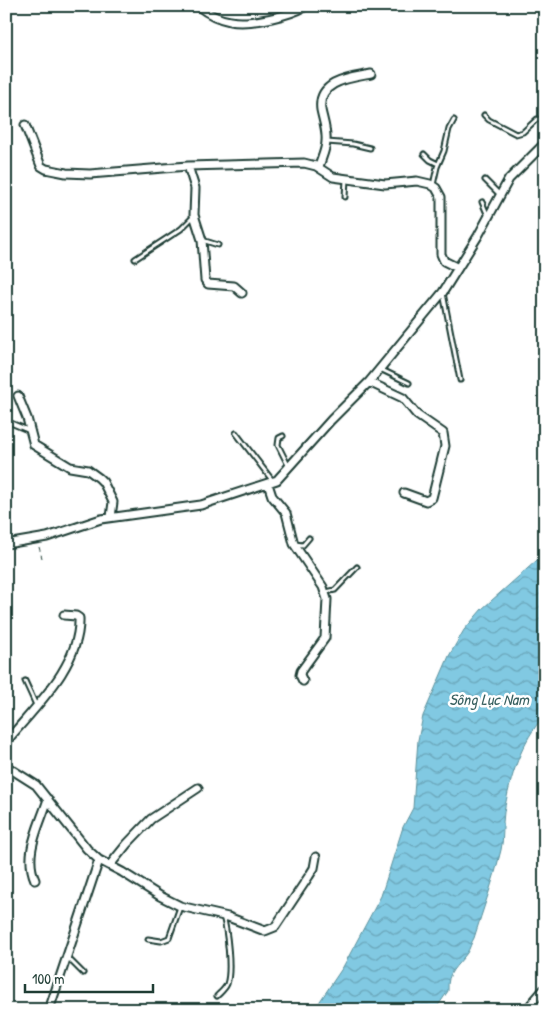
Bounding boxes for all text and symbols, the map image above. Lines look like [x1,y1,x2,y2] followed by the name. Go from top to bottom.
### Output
[449,688,530,710] water label: Sông Lục Nam
[25,961,152,993] scale bar
[32,968,65,989] text: 100 m

